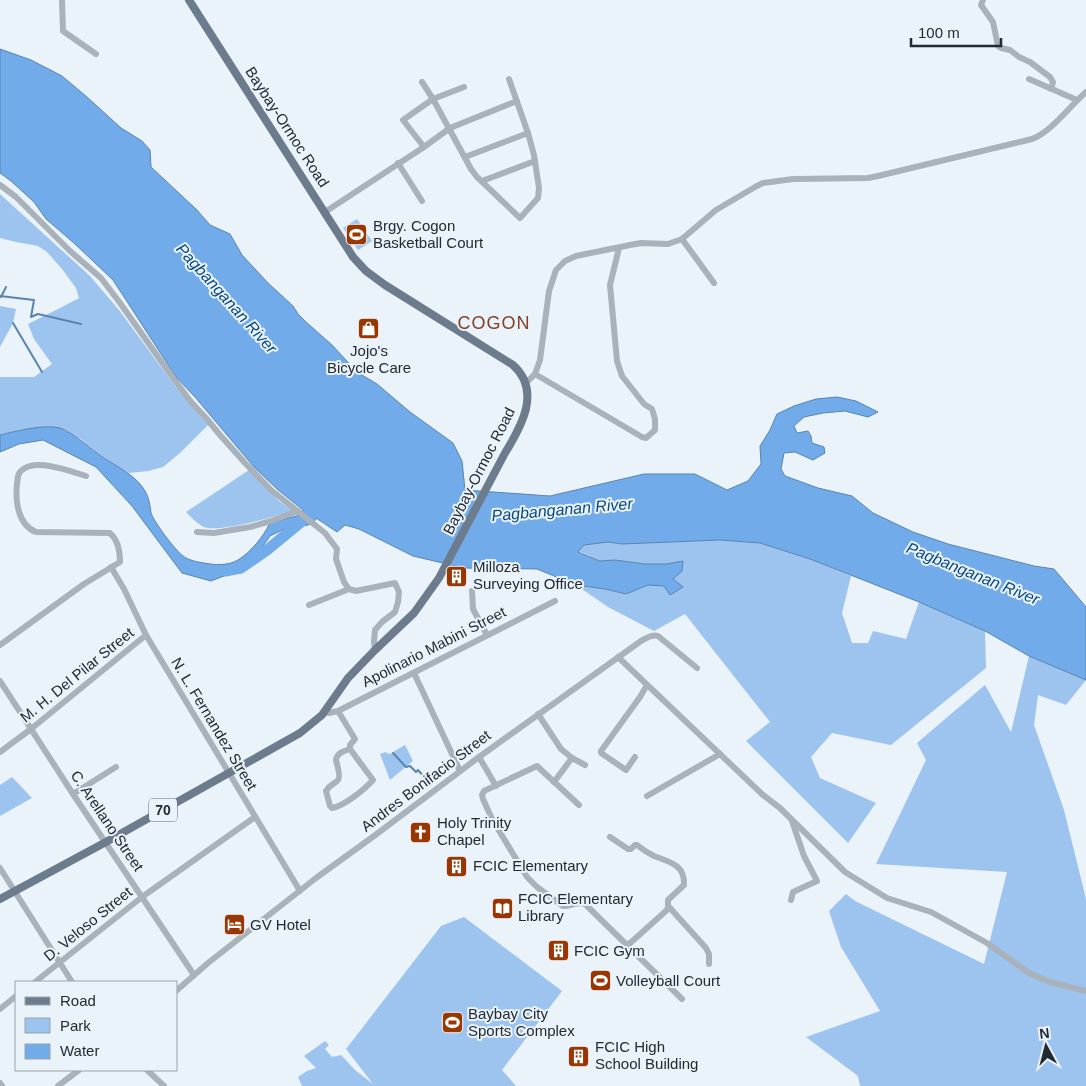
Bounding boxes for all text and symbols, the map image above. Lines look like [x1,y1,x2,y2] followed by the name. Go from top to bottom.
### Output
[911,15,1001,47] scale bar
[918,24,960,41] text: 100 m
[242,63,333,190] street label: Baybay-Ormoc Road
[373,217,484,251] place label: Brgy. Cogon Basketball Court
[345,223,369,247] sports icon: Brgy. Cogon Basketball Court
[173,240,281,357] water label: Pagbanganan River
[457,313,531,333] district label: COGON
[357,316,381,340] shop icon: Jojo's Bicycle Care
[327,342,411,376] place label: Jojo's Bicycle Care
[439,405,518,537] street label: Baybay-Ormoc Road
[491,495,634,524] water label: Pagbanganan River
[904,539,1042,608] water label: Pagbanganan River
[473,558,583,592] place label: Milloza Surveying Office
[445,564,469,588] building icon: Milloza Surveying Office
[359,602,509,690] street label: Apolinario Mabini Street
[17,623,137,726] street label: M. H. Del Pilar Street
[168,654,261,794] street label: N. L. Fernandez Street
[358,726,494,835] street label: Andres Bonifacio Street
[67,767,148,875] street label: C. Arellano Street
[149,798,177,822] road number: 70
[437,814,512,848] place label: Holy Trinity Chapel
[409,820,433,844] church icon: Holy Trinity Chapel
[445,854,469,878] building icon: FCIC Elementary
[473,857,589,874] place label: FCIC Elementary
[40,882,136,964] street label: D. Veloso Street
[518,890,634,924] place label: FCIC Elementary Library
[490,896,514,920] library icon: FCIC Elementary Library
[222,913,246,937] hotel icon: GV Hotel
[250,916,311,933] place label: GV Hotel
[546,939,570,963] building icon: FCIC Gym
[574,942,645,959] place label: FCIC Gym
[588,969,612,993] sports icon: Volleyball Court
[616,972,721,989] place label: Volleyball Court
[15,981,178,1071] legend
[60,992,96,1009] text: Road
[468,1005,575,1039] place label: Baybay City Sports Complex
[440,1011,464,1035] sports icon: Baybay City Sports Complex
[60,1017,91,1034] text: Park
[1021,1021,1071,1071] north arrow
[1038,1025,1050,1042] text: N
[595,1038,698,1072] place label: FCIC High School Building
[60,1042,99,1059] text: Water
[567,1044,591,1068] building icon: FCIC High School Building

